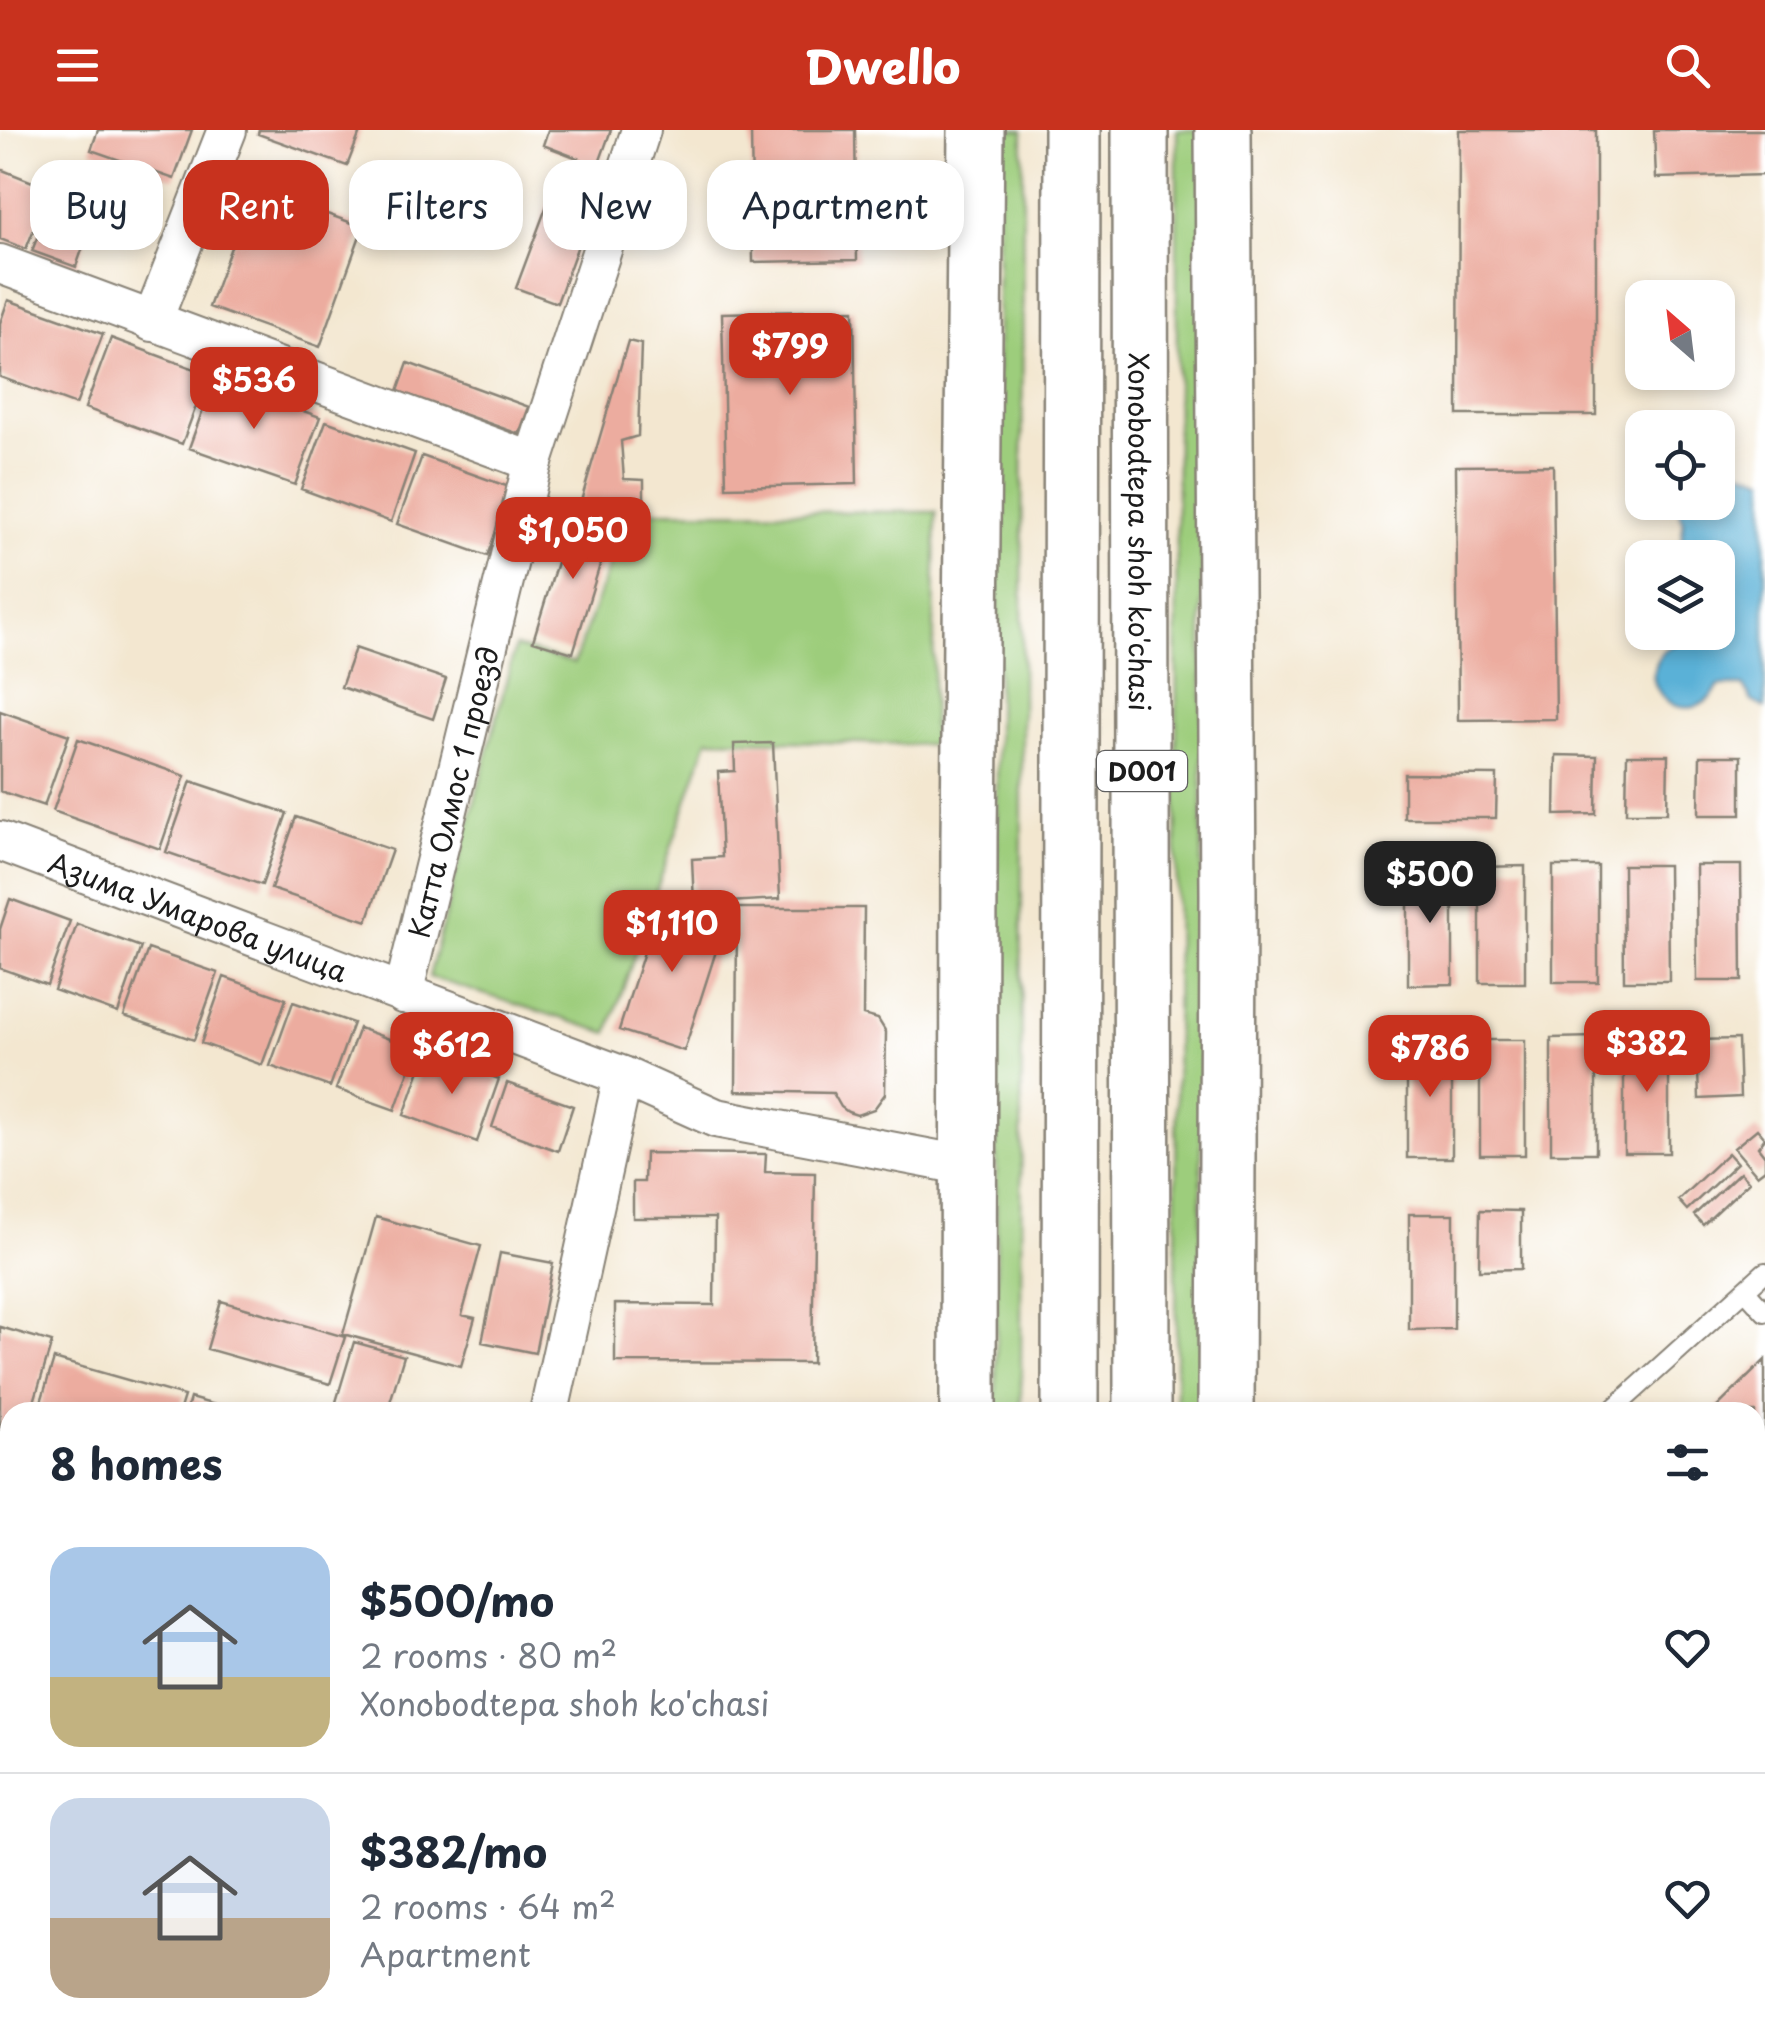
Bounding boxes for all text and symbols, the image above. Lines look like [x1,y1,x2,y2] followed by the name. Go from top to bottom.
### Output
[805,31,960,99] text: Dwello
[50,38,105,93] icon: menu
[1660,38,1715,93] icon: search
[30,160,163,250] chip: Buy
[183,160,329,250] chip: Rent
[349,160,523,250] chip: Filters
[543,160,687,250] chip: New
[707,160,964,250] chip: Apartment
[1625,280,1735,390] north arrow
[1625,280,1735,650] map controls
[731,313,849,398] pin: $799
[751,321,829,369] text: $799
[195,347,313,432] pin: $536
[1119,353,1162,711] street label: Xonobodtepa shoh ko'chasi
[212,355,296,403] text: $536
[1625,410,1735,520] button: locate
[492,497,654,582] pin: $1,050
[518,505,628,553] text: $1,050
[1625,540,1735,650] button: layers
[396,642,509,942] street label: Катта Олмос 1 проезд
[1097,751,1187,791] road number: D001
[43,840,354,992] street label: Азима Умарова улица
[1371,841,1489,926] pin: $500
[1386,849,1474,897] text: $500
[591,890,753,975] pin: $1,110
[626,898,719,946] text: $1,110
[1588,1010,1706,1095] pin: $382
[393,1012,511,1097] pin: $612
[1371,1015,1489,1100] pin: $786
[1606,1018,1688,1066] text: $382
[412,1020,492,1068] text: $612
[1390,1023,1470,1071] text: $786
[50,1431,223,1494] text: 8 homes
[1660,1435,1715,1490] icon: filters
[360,1568,554,1631] text: $500/mo
[130,1587,250,1707] icon: home
[1660,1620,1715,1675] icon: heart
[360,1631,617,1679] text: 2 rooms · 80 m²
[360,1679,770,1727] text: Xonobodtepa shoh ko'chasi
[360,1819,547,1882] text: $382/mo
[130,1838,250,1958] icon: home
[1660,1871,1715,1926] icon: heart
[360,1882,616,1930] text: 2 rooms · 64 m²
[360,1930,531,1978] text: Apartment

